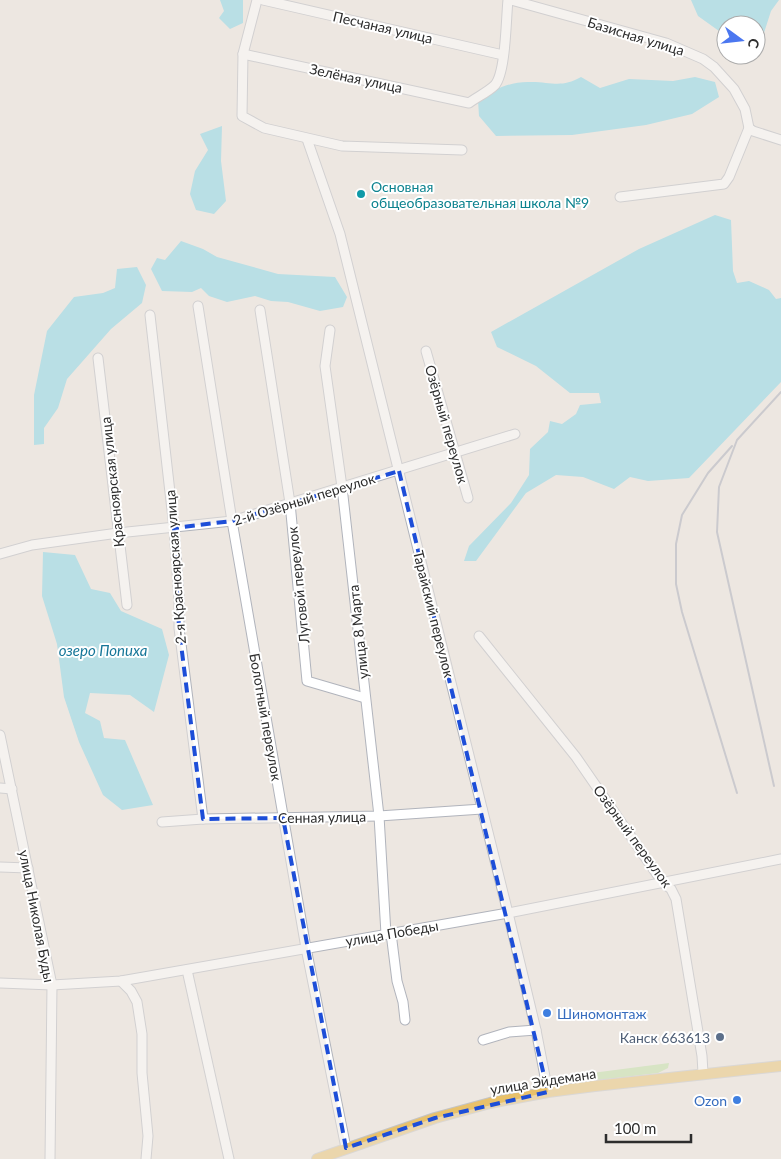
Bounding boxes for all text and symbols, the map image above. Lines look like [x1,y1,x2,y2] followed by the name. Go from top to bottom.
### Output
[331,7,435,47] street label: Песчаная улица
[586,13,686,59] street label: Базисная улица
[716,15,766,65] north arrow
[744,37,763,51] text: С
[308,60,404,96] street label: Зелёная улица
[371,178,589,211] place label: Основная общеобразовательная школа №9
[355,188,367,200] marker: Основная общеобразовательная школа №9
[422,363,472,486] street label: Озёрный переулок
[97,416,127,548] street label: Красноярская улица
[231,469,378,529] street label: 2-й Озёрный переулок
[161,489,189,645] street label: 2-я Красноярская улица
[283,525,313,645] street label: Луговой переулок
[410,549,458,680] street label: Тарайский переулок
[345,584,371,680] street label: улица 8 Марта
[59,641,148,659] water label: озеро Попиха
[246,652,286,783] street label: Болотный переулок
[590,781,676,891] street label: Озёрный переулок
[278,808,366,826] street label: Сенная улица
[16,848,58,984] street label: улица Николая Буды
[344,916,440,950] street label: улица Победы
[557,1005,647,1022] place label: Шиномонтаж
[541,1007,553,1019] marker: Шиномонтаж
[620,1029,710,1046] place label: Канск 663613
[714,1031,726,1043] marker: Канск 663613
[489,1064,597,1098] street label: улица Эйдемана
[694,1092,727,1109] place label: Ozon
[731,1094,743,1106] marker: Ozon
[606,1112,691,1144] scale bar
[614,1119,656,1137] text: 100 m

